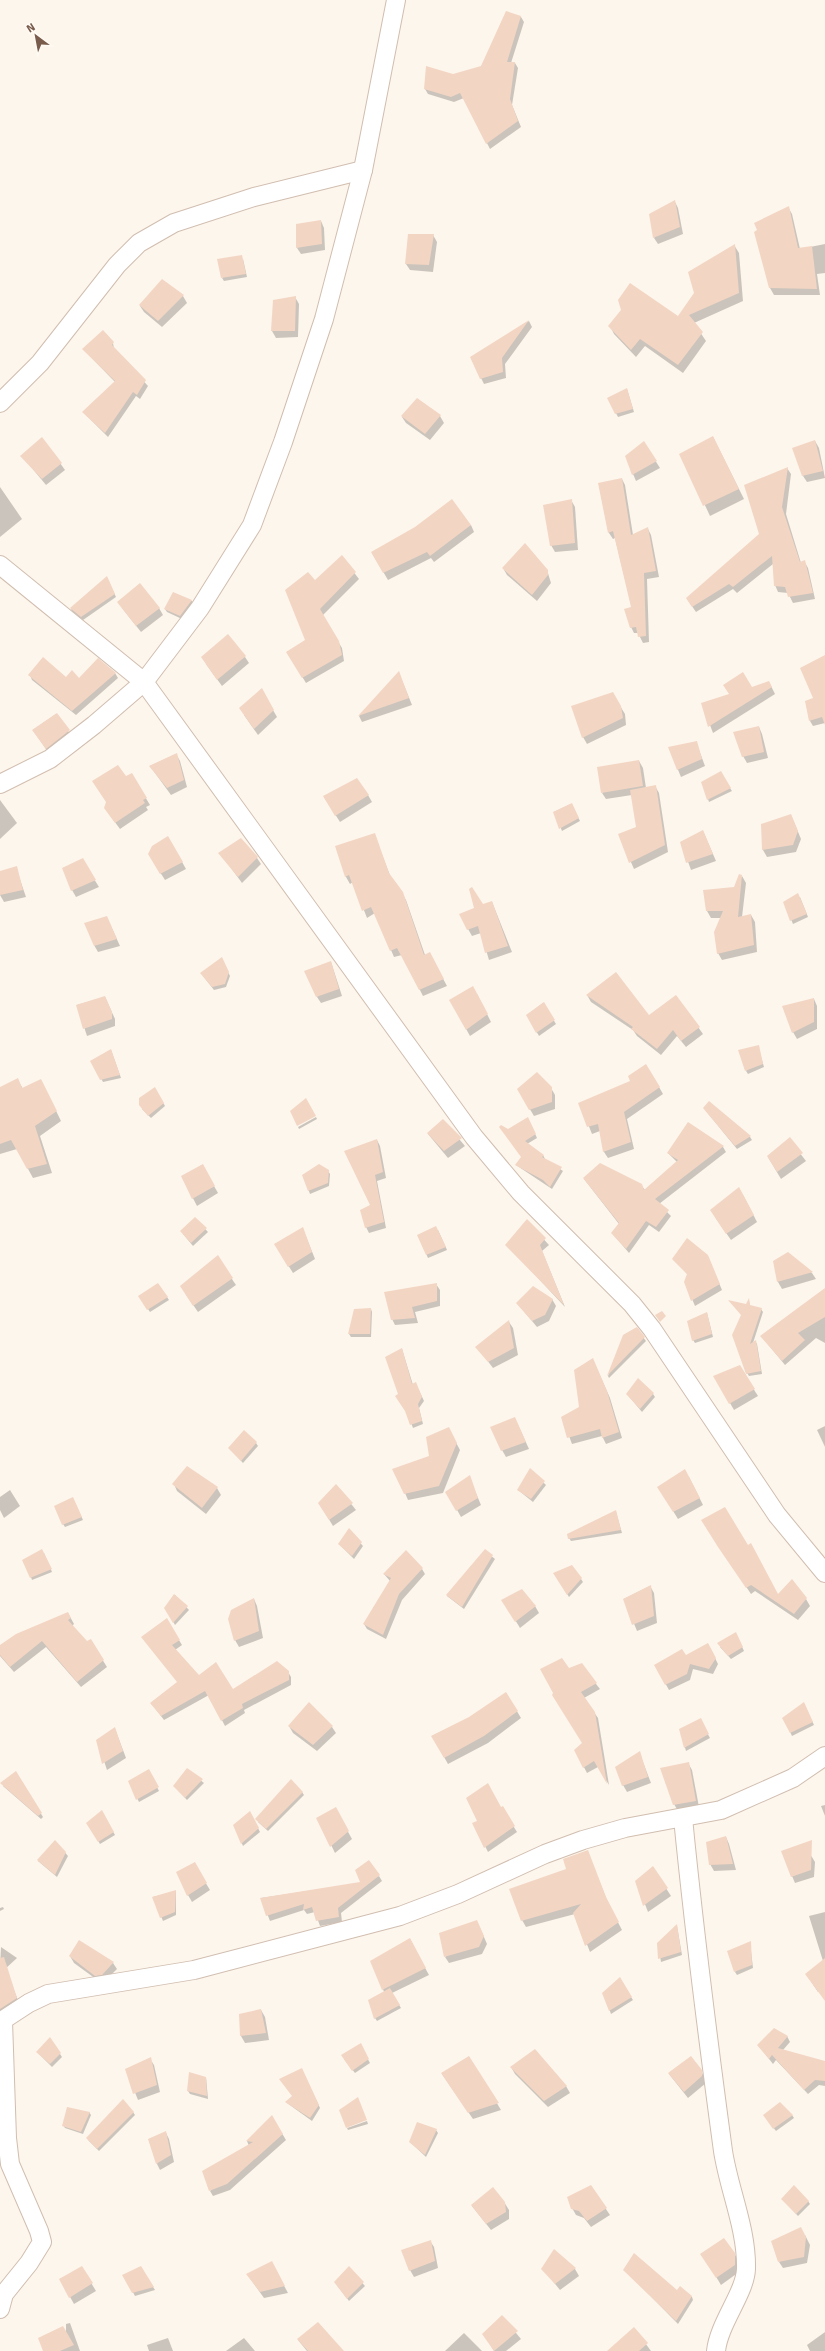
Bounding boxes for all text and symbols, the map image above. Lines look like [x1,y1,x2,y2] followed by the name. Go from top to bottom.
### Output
[16,16,56,56] north arrow
[24,20,38,35] text: N

